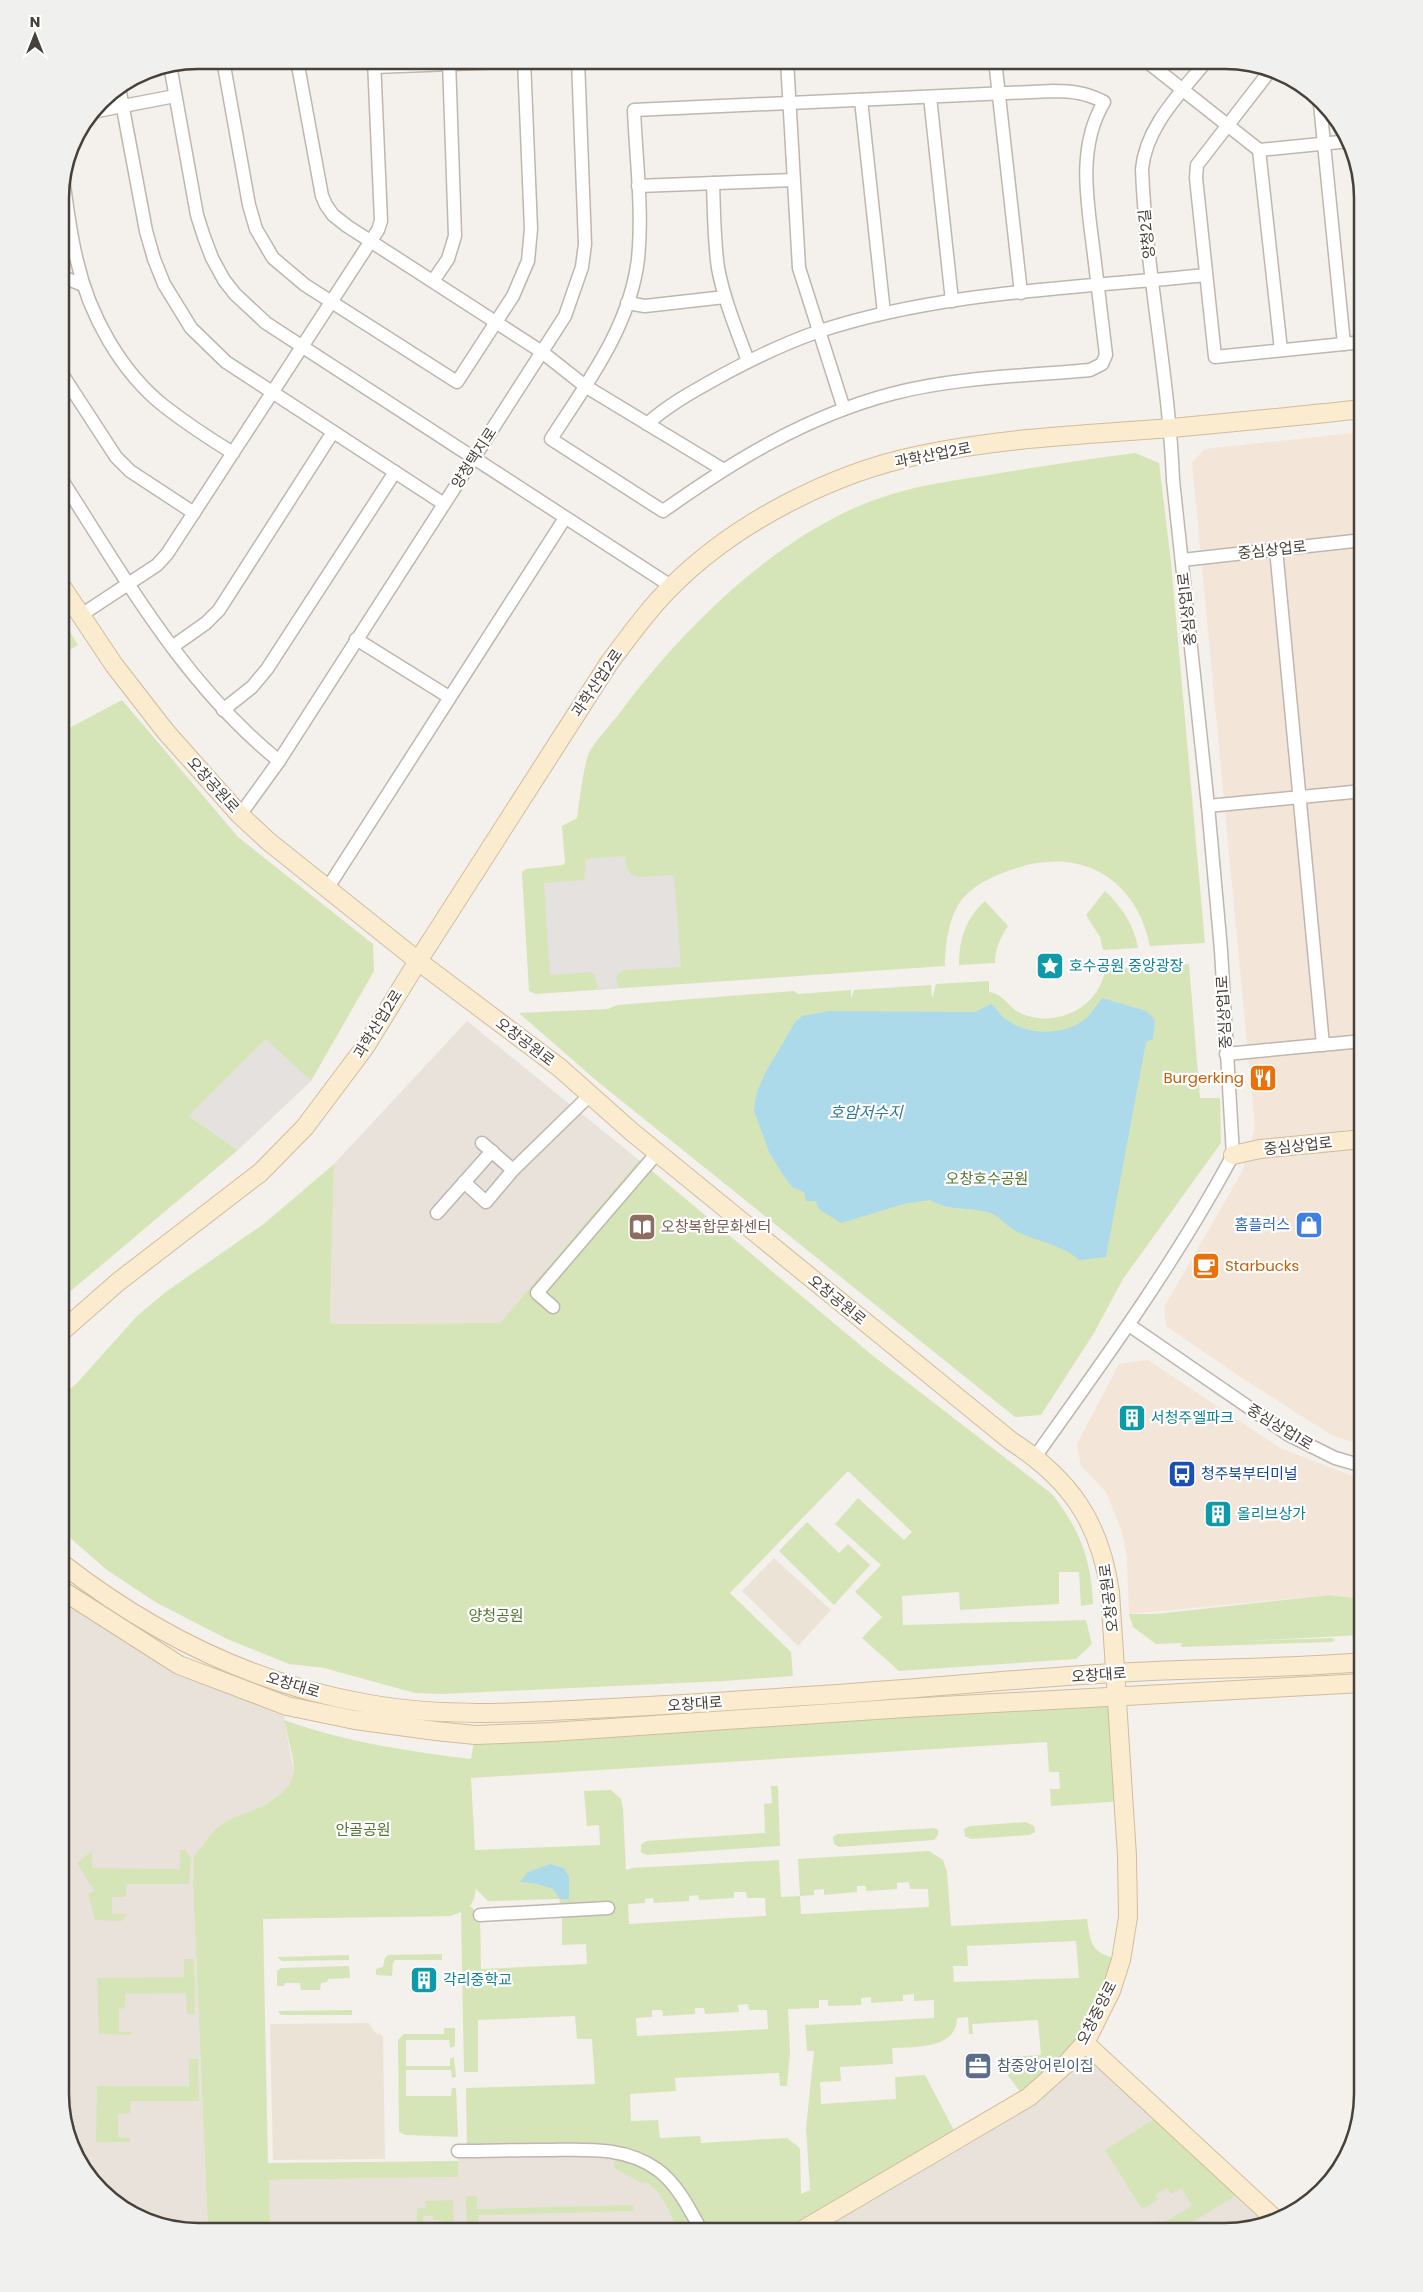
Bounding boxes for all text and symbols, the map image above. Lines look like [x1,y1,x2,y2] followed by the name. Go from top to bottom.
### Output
[10,10,60,60] north arrow
[30,12,40,32] text: N
[1133,208,1160,260] street label: 양청2길
[446,423,501,492] street label: 양청택지로
[893,437,973,472] street label: 과학산업2로
[1237,535,1307,564] street label: 중심상업로
[1172,571,1201,647] street label: 중심상업1로
[566,645,627,721] street label: 과학산업2로
[182,752,244,817] street label: 오창공원로
[1035,951,1065,981] place icon: 호수공원 중앙광장
[1069,955,1184,976] place label: 호수공원 중앙광장
[1211,975,1236,1049] street label: 중심상업1로
[348,985,407,1062] street label: 과학산업2로
[491,1012,559,1071] street label: 오창공원로
[1248,1063,1278,1093] restaurant icon: Burgerking
[1163,1067,1244,1088] place label: Burgerking
[829,1101,904,1124] water label: 호암저수지
[1263,1131,1333,1160] street label: 중심상업로
[946,1168,1028,1189] park label: 오창호수공원
[1294,1210,1324,1240] shop icon: 홈플러스
[627,1212,657,1242] library icon: 오창복합문화센터
[1235,1214,1290,1235] place label: 홈플러스
[661,1216,771,1237] place label: 오창복합문화센터
[1191,1251,1221,1281] cafe icon: Starbucks
[1225,1255,1300,1276] place label: Starbucks
[804,1270,871,1329] street label: 오창공원로
[1243,1399,1317,1455] street label: 중심상업1로
[1117,1403,1147,1433] building icon: 서청주엘파크
[1151,1407,1234,1428] place label: 서청주엘파크
[1167,1459,1197,1489] bus stop icon: 청주북부터미널
[1201,1463,1298,1484] place label: 청주북부터미널
[1203,1499,1233,1529] building icon: 올리브상가
[1237,1503,1306,1524] place label: 올리브상가
[1094,1563,1123,1634] street label: 오창공원로
[468,1605,524,1626] park label: 양청공원
[1071,1662,1127,1687] street label: 오창대로
[264,1666,323,1703] street label: 오창대로
[667,1691,723,1716] street label: 오창대로
[335,1819,391,1840] park label: 안골공원
[409,1965,439,1995] building icon: 각리중학교
[443,1969,512,1990] place label: 각리중학교
[1072,1977,1122,2048] street label: 오창중앙로
[963,2051,993,2081] office icon: 참중앙어린이집
[997,2055,1094,2076] place label: 참중앙어린이집

